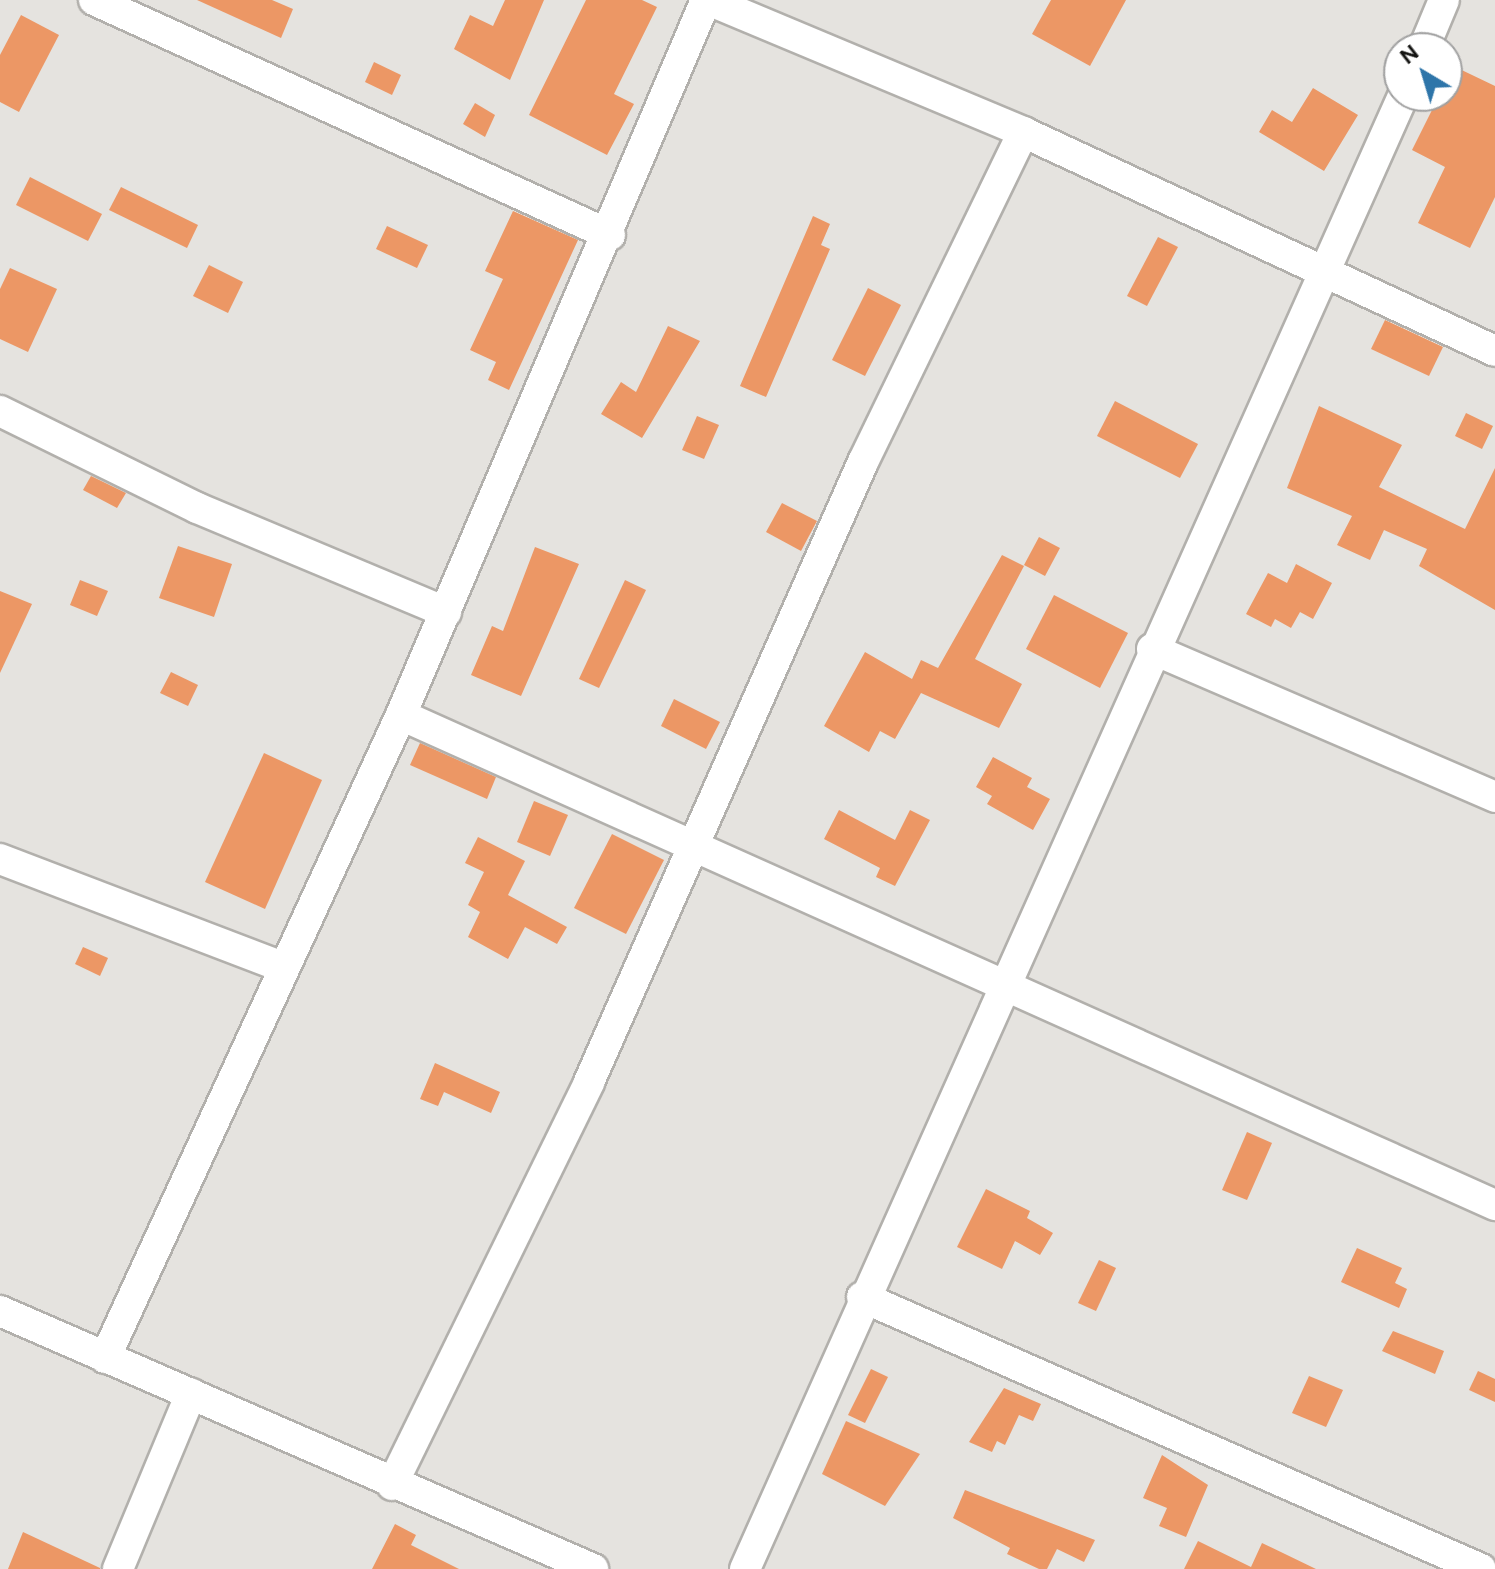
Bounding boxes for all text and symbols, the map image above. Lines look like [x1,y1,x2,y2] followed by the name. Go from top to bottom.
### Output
[1383,32,1463,112] north arrow
[1394,38,1424,71] text: N

